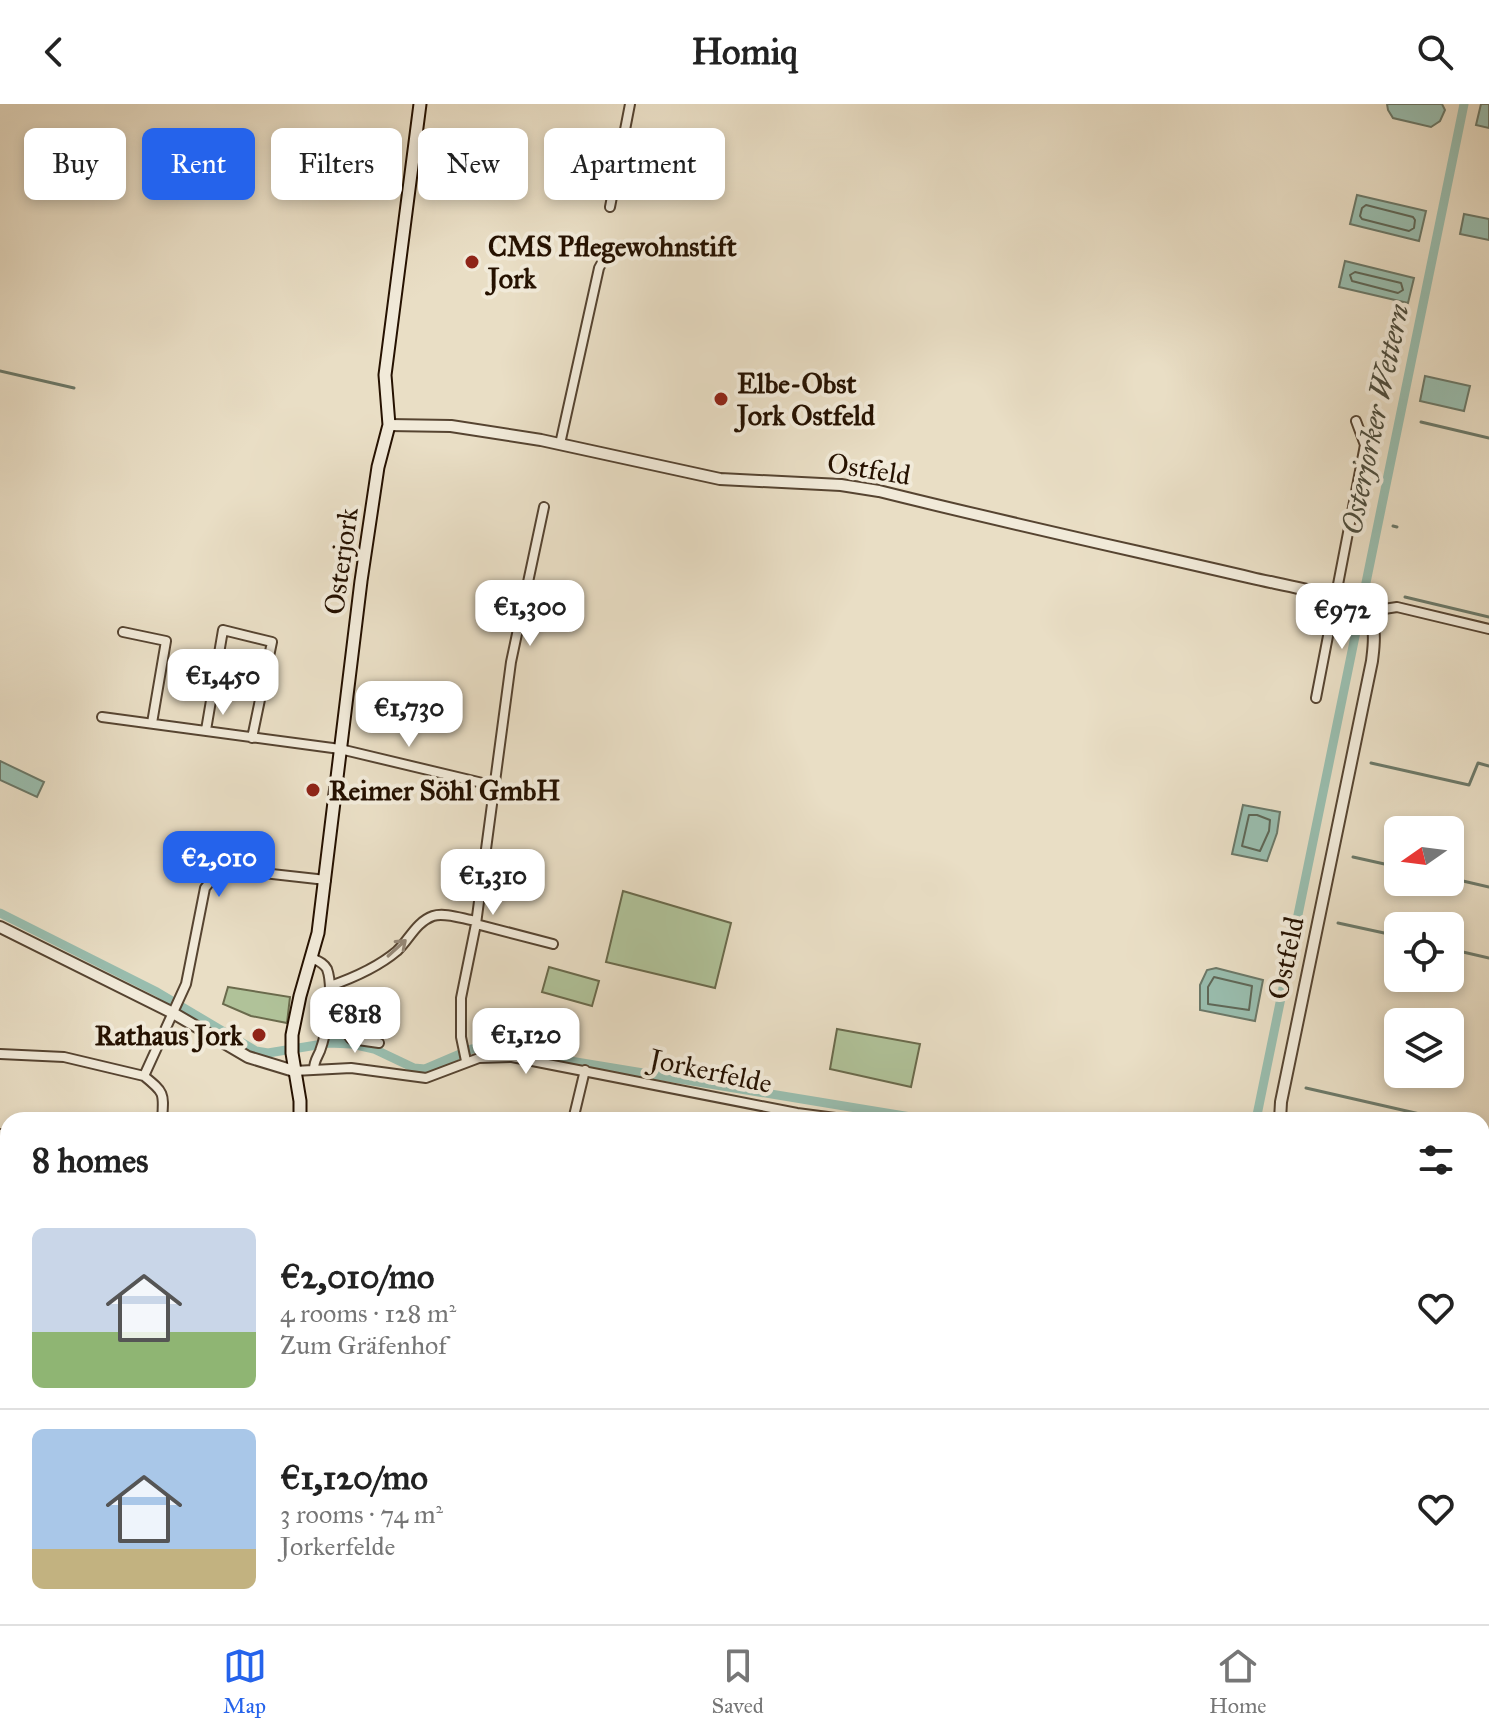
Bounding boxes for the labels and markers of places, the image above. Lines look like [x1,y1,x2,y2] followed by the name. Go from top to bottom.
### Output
[484,229,737,296] place label: CMS Pflegewohnstift Jork
[463,253,481,271] marker: CMS Pflegewohnstift Jork
[733,366,876,433] place label: Elbe-Obst Jork Ostfeld
[712,390,730,408] marker: Elbe-Obst Jork Ostfeld
[465,580,595,648] pin: €1,300
[1295,583,1389,651] pin: €972
[158,649,288,717] pin: €1,450
[344,681,474,749] pin: €1,730
[329,773,560,808] place label: Reimer Söhl GmbH
[304,781,322,799] marker: Reimer Söhl GmbH
[154,831,284,899] pin: €2,010
[428,849,558,917] pin: €1,310
[308,987,402,1055] pin: €818
[461,1008,591,1076] pin: €1,120
[95,1018,244,1053] place label: Rathaus Jork
[250,1026,268,1044] marker: Rathaus Jork

